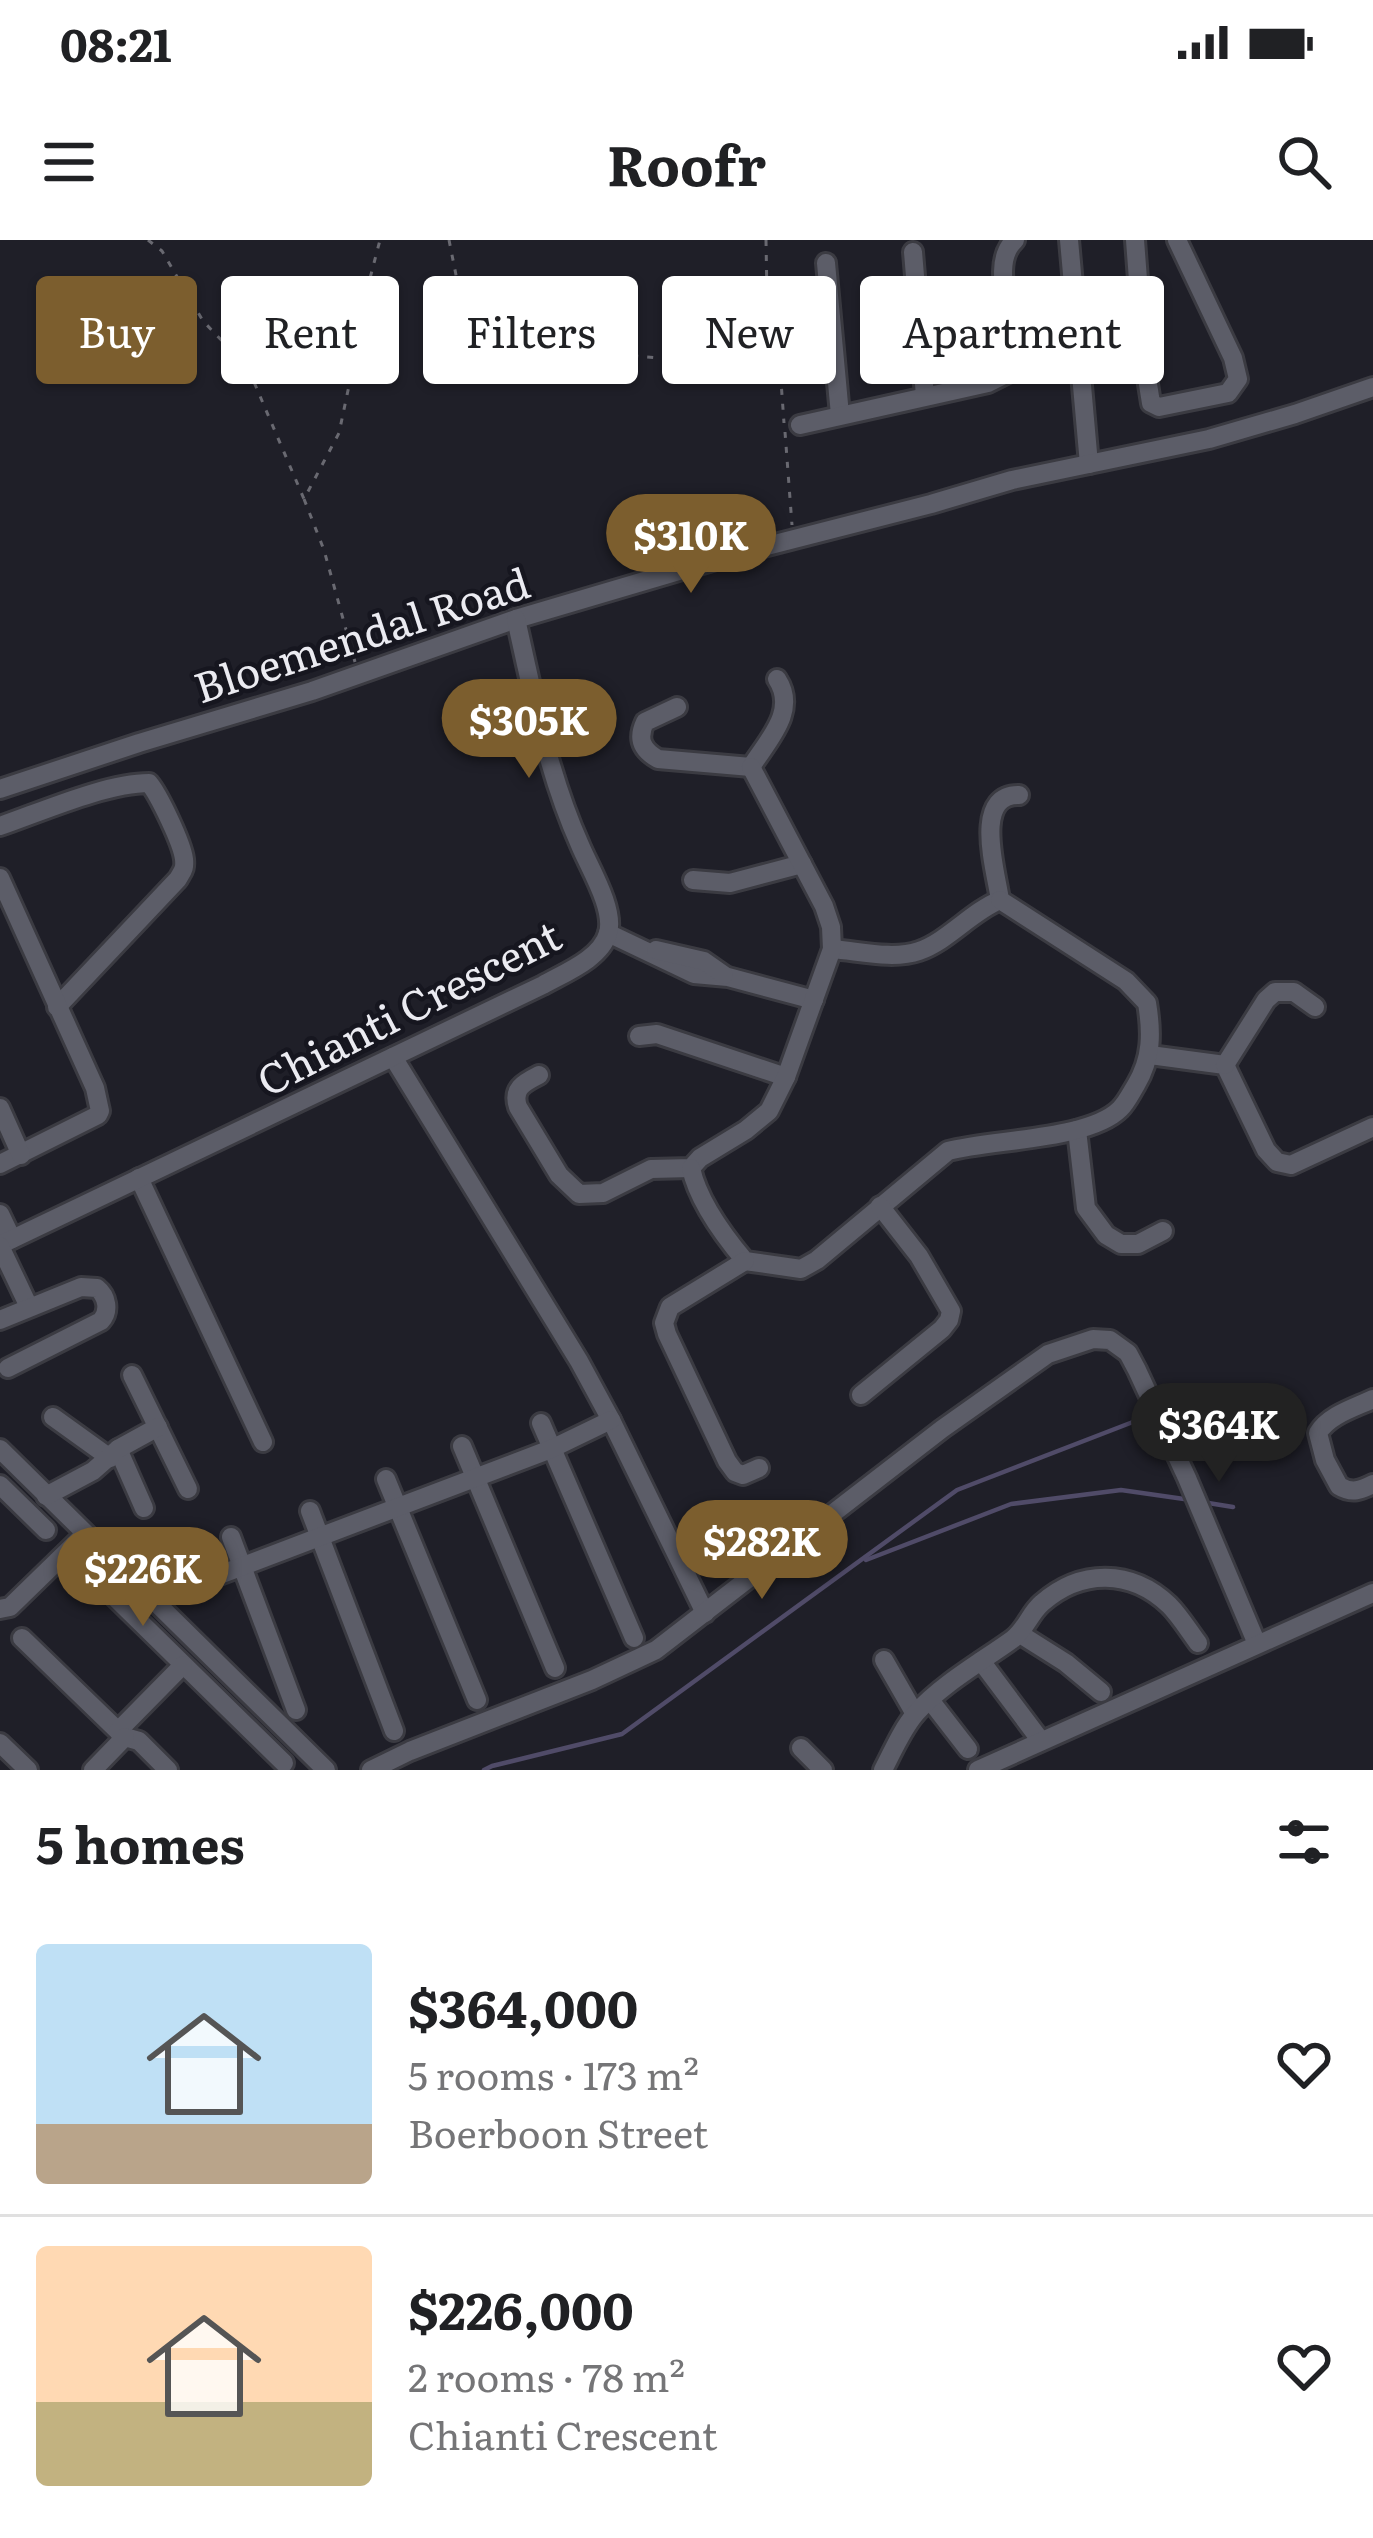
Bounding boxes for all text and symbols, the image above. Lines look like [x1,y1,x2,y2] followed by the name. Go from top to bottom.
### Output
[60,9,172,76] text: 08:21
[607,122,766,203] text: Roofr
[36,129,102,195] icon: menu
[1271,129,1337,195] icon: search
[36,276,197,384] chip: Buy
[221,276,399,384] chip: Rent
[423,276,638,384] chip: Filters
[662,276,836,384] chip: New
[860,276,1164,384] chip: Apartment
[607,494,775,596] pin: $310K
[633,504,749,562] text: $310K
[185,550,537,716] street label: Bloemendal Road
[445,679,613,781] pin: $305K
[469,689,589,747] text: $305K
[245,903,571,1109] street label: Chianti Crescent
[1135,1383,1303,1485] pin: $364K
[1158,1393,1280,1451] text: $364K
[678,1500,846,1602] pin: $282K
[703,1510,821,1568] text: $282K
[59,1527,227,1629] pin: $226K
[84,1537,202,1595] text: $226K
[36,1804,245,1880] text: 5 homes
[1271,1809,1337,1875] icon: filters
[408,1968,638,2044] text: $364,000
[132,1992,276,2136] icon: home
[1271,2031,1337,2097] icon: heart
[408,2044,699,2102] text: 5 rooms · 173 m²
[408,2102,708,2160] text: Boerboon Street
[408,2270,634,2346] text: $226,000
[132,2294,276,2438] icon: home
[1271,2333,1337,2399] icon: heart
[408,2346,685,2404] text: 2 rooms · 78 m²
[408,2404,718,2462] text: Chianti Crescent

